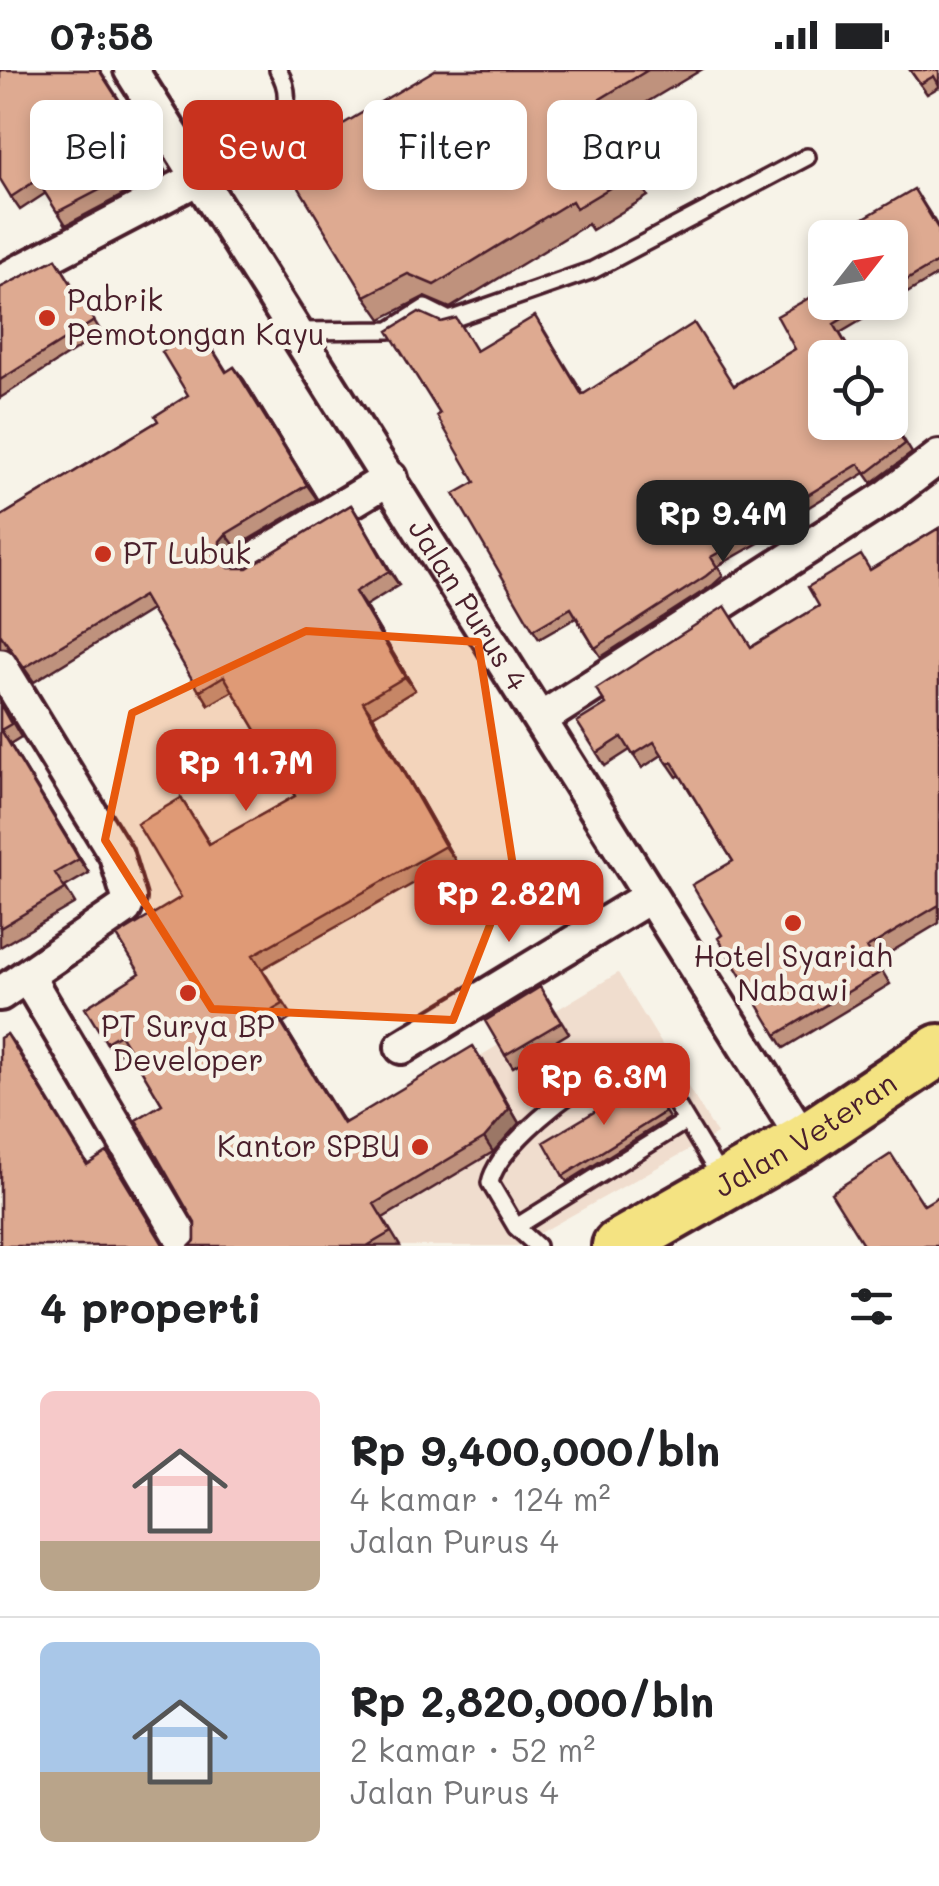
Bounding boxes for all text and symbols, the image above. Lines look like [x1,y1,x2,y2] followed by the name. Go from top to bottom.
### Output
[50,10,153,60] text: 07:58
[30,100,163,190] chip: Beli
[183,100,343,190] chip: Sewa
[363,100,527,190] chip: Filter
[547,100,697,190] chip: Baru
[808,220,908,320] north arrow
[808,220,908,440] map controls
[67,279,325,353] place label: Pabrik Pemotongan Kayu
[36,307,58,329] marker: Pabrik Pemotongan Kayu
[808,340,908,440] button: locate
[631,480,815,565] pin: Rp 9.4M
[658,491,788,533] text: Rp 9.4M
[400,510,538,698] street label: Jalan Purus 4
[123,532,251,572] place label: PT Lubuk
[92,543,114,565] marker: PT Lubuk
[143,729,349,814] pin: Rp 11.7M
[178,740,314,782] text: Rp 11.7M
[406,860,612,945] pin: Rp 2.82M
[436,871,582,913] text: Rp 2.82M
[782,912,804,934] marker: Hotel Syariah Nabawi
[693,935,893,1009] place label: Hotel Syariah Nabawi
[177,982,199,1004] marker: PT Surya BP Developer
[101,1005,275,1079] place label: PT Surya BP Developer
[512,1043,696,1128] pin: Rp 6.3M
[540,1054,668,1096] text: Rp 6.3M
[706,1062,904,1205] street label: Jalan Veteran
[217,1125,400,1165] place label: Kantor SPBU
[409,1136,431,1158] marker: Kantor SPBU
[40,1279,262,1334] text: 4 properti
[844,1279,899,1334] icon: filters
[350,1422,720,1477] text: Rp 9,400,000/bln
[120,1431,240,1551] icon: home
[350,1477,611,1519] text: 4 kamar · 124 m²
[350,1519,559,1561] text: Jalan Purus 4
[350,1673,714,1728] text: Rp 2,820,000/bln
[120,1682,240,1802] icon: home
[350,1728,595,1770] text: 2 kamar · 52 m²
[350,1770,559,1812] text: Jalan Purus 4

